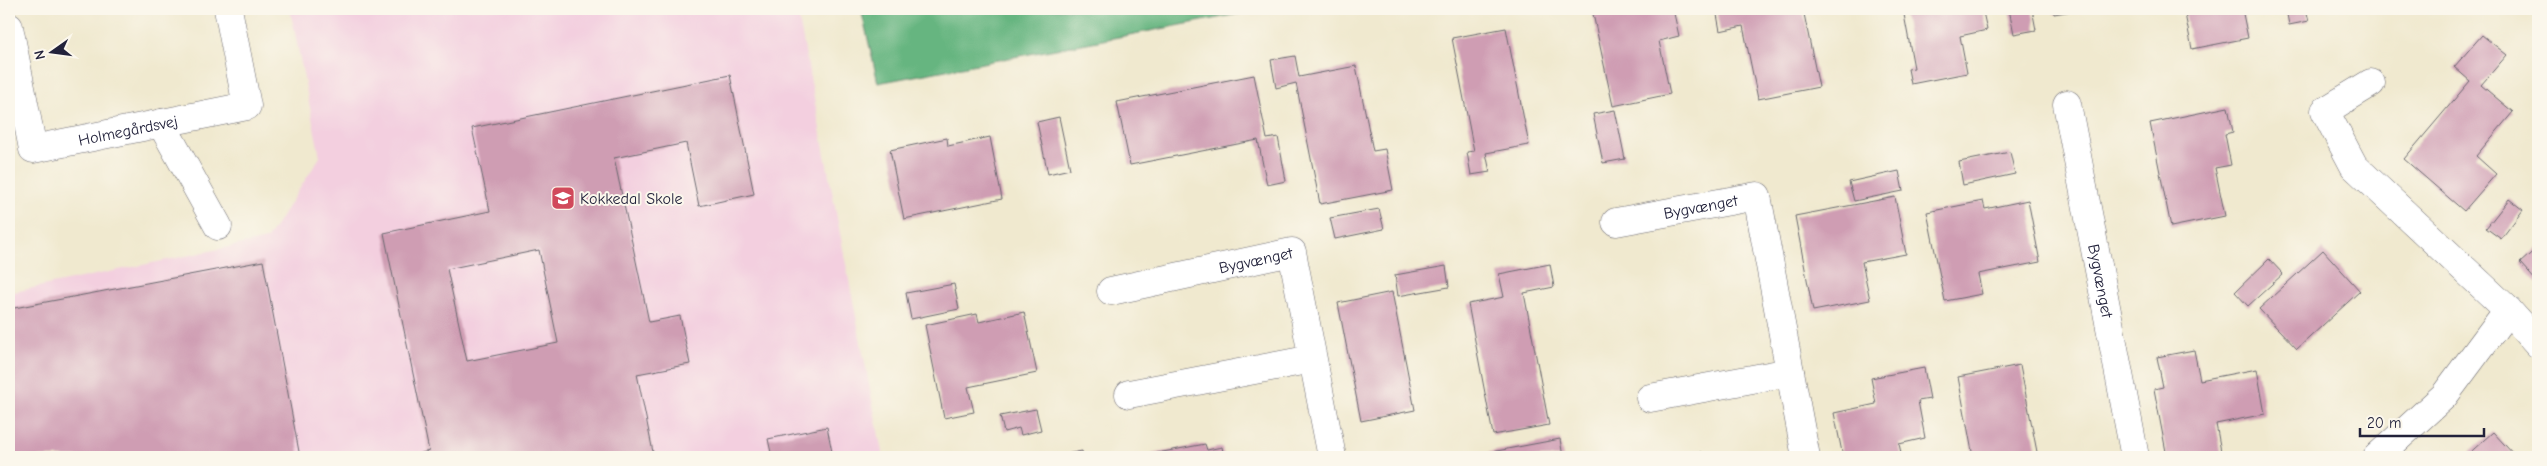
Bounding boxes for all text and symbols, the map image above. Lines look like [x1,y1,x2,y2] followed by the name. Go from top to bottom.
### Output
[28,28,78,78] north arrow
[31,49,49,62] text: N
[77,112,179,150] street label: Holmegårdsvej
[550,185,576,211] school or university icon: Kokkedal Skole
[580,190,682,208] place label: Kokkedal Skole
[1662,192,1740,223] street label: Bygvænget
[2084,243,2116,320] street label: Bygvænget
[1217,244,1295,277] street label: Bygvænget
[2360,406,2483,438] scale bar
[2367,414,2401,432] text: 20 m

